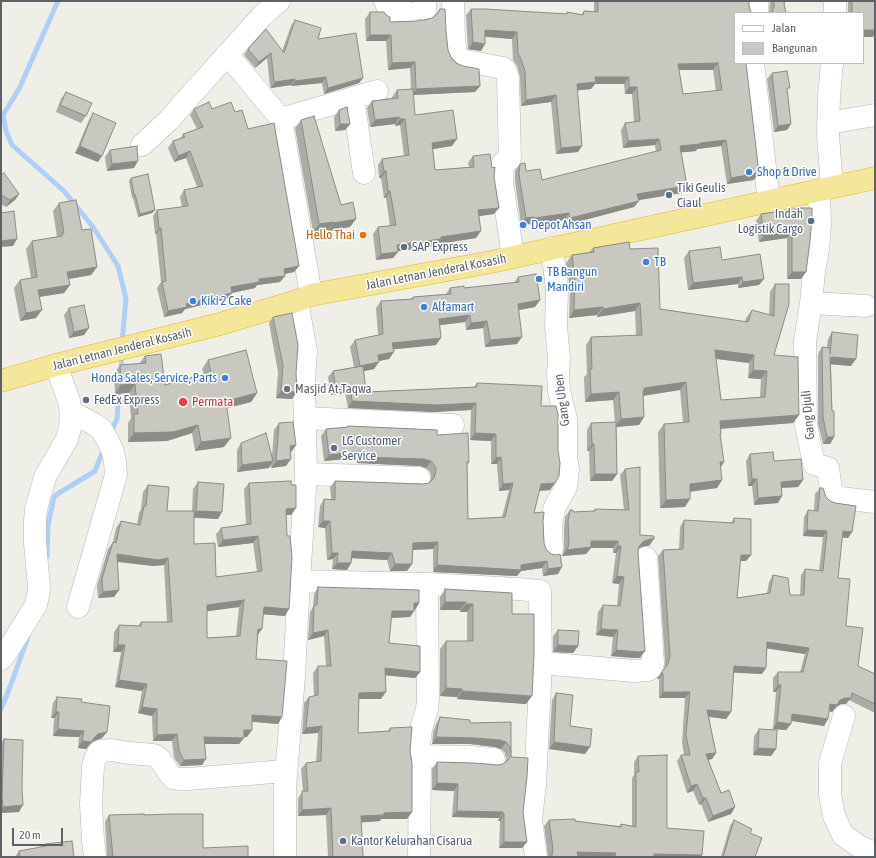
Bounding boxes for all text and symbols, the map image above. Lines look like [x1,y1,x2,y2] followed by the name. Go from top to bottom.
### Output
[734,12,864,64] legend
[772,21,796,35] text: Jalan
[772,41,817,55] text: Bangunan
[757,164,817,180] place label: Shop & Drive
[744,167,754,177] marker: Shop & Drive
[677,180,726,211] place label: Tiki Geulis Ciaul
[664,190,674,200] marker: Tiki Geulis Ciaul
[738,206,803,237] place label: Indah Logistik Cargo
[806,216,816,226] marker: Indah Logistik Cargo
[531,217,592,233] place label: Depot Ahsan
[518,220,528,230] marker: Depot Ahsan
[306,227,355,243] place label: Hello Thai
[358,230,368,240] marker: Hello Thai
[412,239,468,255] place label: SAP Express
[399,242,409,252] marker: SAP Express
[364,251,508,293] street label: Jalan Letnan Jenderal Kosasih
[654,254,666,270] place label: TB
[641,257,651,267] marker: TB
[547,264,597,295] place label: TB Bangun Mandiri
[534,274,544,284] marker: TB Bangun Mandiri
[201,293,252,309] place label: Kiki 2 Cake
[188,296,198,306] marker: Kiki 2 Cake
[432,299,474,315] place label: Alfamart
[419,302,429,312] marker: Alfamart
[51,324,193,374] street label: Jalan Letnan Jenderal Kosasih
[91,370,217,386] place label: Honda Sales, Service, Parts
[220,373,230,383] marker: Honda Sales, Service, Parts
[551,373,573,427] street label: Gang Uben
[295,381,372,397] place label: Masjid At-Taqwa
[282,384,292,394] marker: Masjid At-Taqwa
[798,390,818,440] street label: Gang Djuli
[94,392,159,408] place label: FedEx Express
[192,394,233,410] place label: Permata
[81,395,91,405] marker: FedEx Express
[177,396,189,408] marker: Permata
[342,433,401,464] place label: LG Customer Service
[329,443,339,453] marker: LG Customer Service
[14,820,65,846] scale bar
[19,828,41,842] text: 20 m
[351,833,472,849] place label: Kantor Kelurahan Cisarua
[338,836,348,846] marker: Kantor Kelurahan Cisarua

